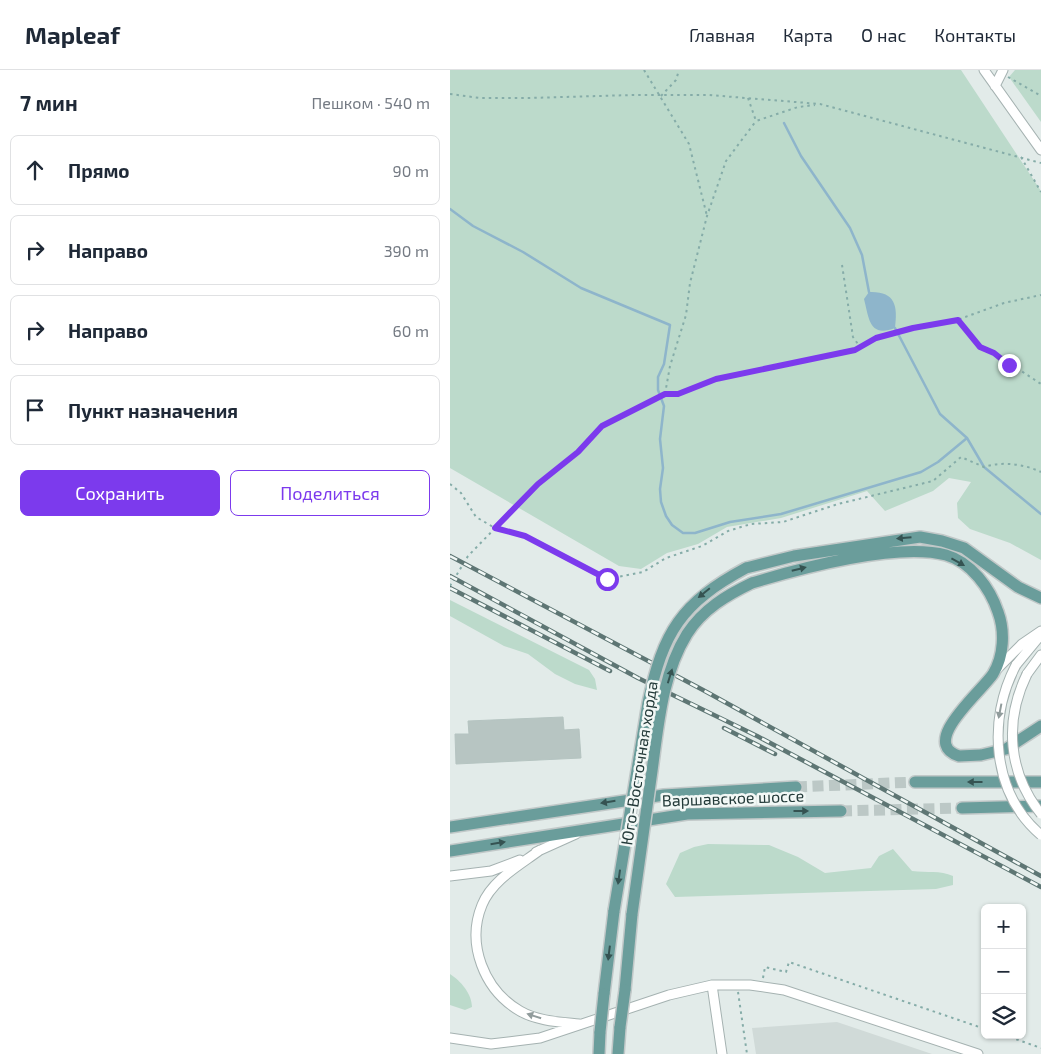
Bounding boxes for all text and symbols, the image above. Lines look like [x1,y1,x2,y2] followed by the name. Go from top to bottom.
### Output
[25,20,120,49] text: Mapleaf
[689,24,755,46] text: Главная
[783,24,833,46] text: Карта
[861,24,906,46] text: О нас
[934,24,1016,46] text: Контакты
[20,90,78,115] text: 7 мин
[312,93,430,112] text: Пешком · 540 m
[21,156,49,184] icon: ahead
[68,159,130,182] text: Прямо
[393,161,429,180] text: 90 m
[21,236,49,264] icon: right
[68,239,148,262] text: Направо
[384,241,429,260] text: 390 m
[21,316,49,344] icon: right
[68,319,148,342] text: Направо
[393,321,429,340] text: 60 m
[998,354,1021,377] route end
[21,396,49,424] icon: arrive
[68,399,238,422] text: Пункт назначения
[20,470,220,516] button: Сохранить
[230,470,430,516] button: Поделиться
[896,535,912,543] one-way arrow
[951,558,966,566] one-way arrow
[792,565,807,573] one-way arrow
[596,568,619,591] route start
[698,588,711,599] one-way arrow
[666,668,674,683] one-way arrow
[616,679,661,846] street label: Юго-Восточная хорда
[996,703,1004,719] one-way arrow
[967,778,983,786] one-way arrow
[661,786,805,809] street label: Варшавское шоссе
[599,799,615,807] one-way arrow
[793,807,809,815] one-way arrow
[490,839,506,847] one-way arrow
[614,869,622,885] one-way arrow
[981,904,1026,1039] map controls
[981,904,1026,949] button: +
[605,945,613,961] one-way arrow
[981,949,1026,994] button: −
[981,994,1026,1039] button: layers
[527,1012,542,1019] one-way arrow

